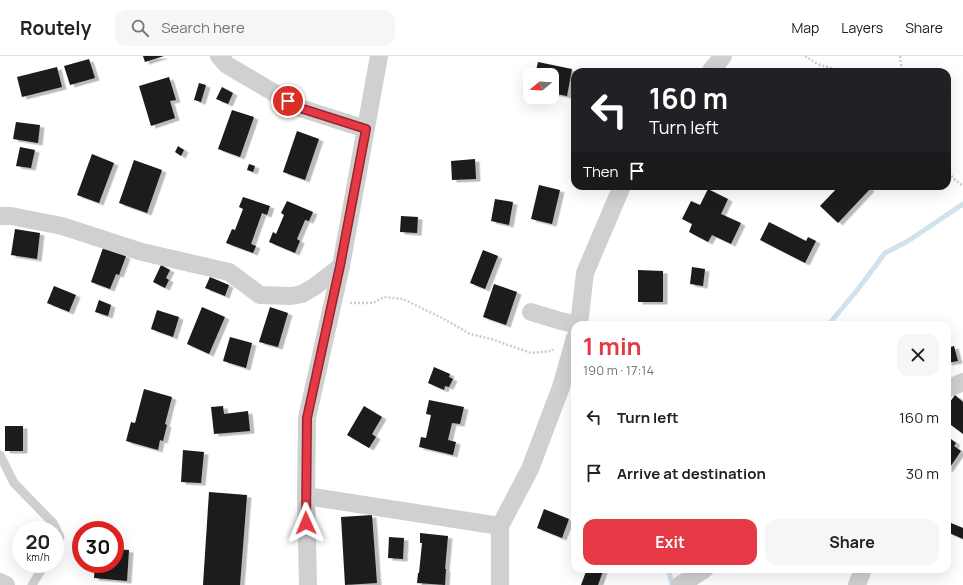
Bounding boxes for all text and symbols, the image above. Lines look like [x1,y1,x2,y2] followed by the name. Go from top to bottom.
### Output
[115,10,395,46] search box
[20,15,91,41] text: Routely
[129,17,151,39] icon: search
[161,17,245,38] text: Search here
[791,18,819,37] text: Map
[841,18,883,37] text: Layers
[905,18,943,37] text: Share
[523,68,559,104] north arrow
[523,68,559,104] map controls
[649,79,728,117] text: 160 m
[271,84,305,118] pin
[583,84,635,136] icon: left
[277,90,299,112] icon: arrive
[649,115,719,139] text: Turn left
[626,160,648,182] icon: arrive
[583,161,618,182] text: Then
[583,329,642,362] text: 1 min
[897,334,939,376] button: close
[583,361,654,379] text: 190 m · 17:14
[583,406,605,428] icon: left
[617,407,679,428] text: Turn left
[899,407,939,428] text: 160 m
[583,462,605,484] icon: arrive
[617,463,766,484] text: Arrive at destination
[906,463,939,484] text: 30 m
[285,502,327,544] position arrow
[583,519,757,565] button: Exit
[765,519,939,565] button: Share
[72,521,124,573] speed limit sign: 30
[25,528,51,555] text: 20
[26,550,50,564] text: km/h

